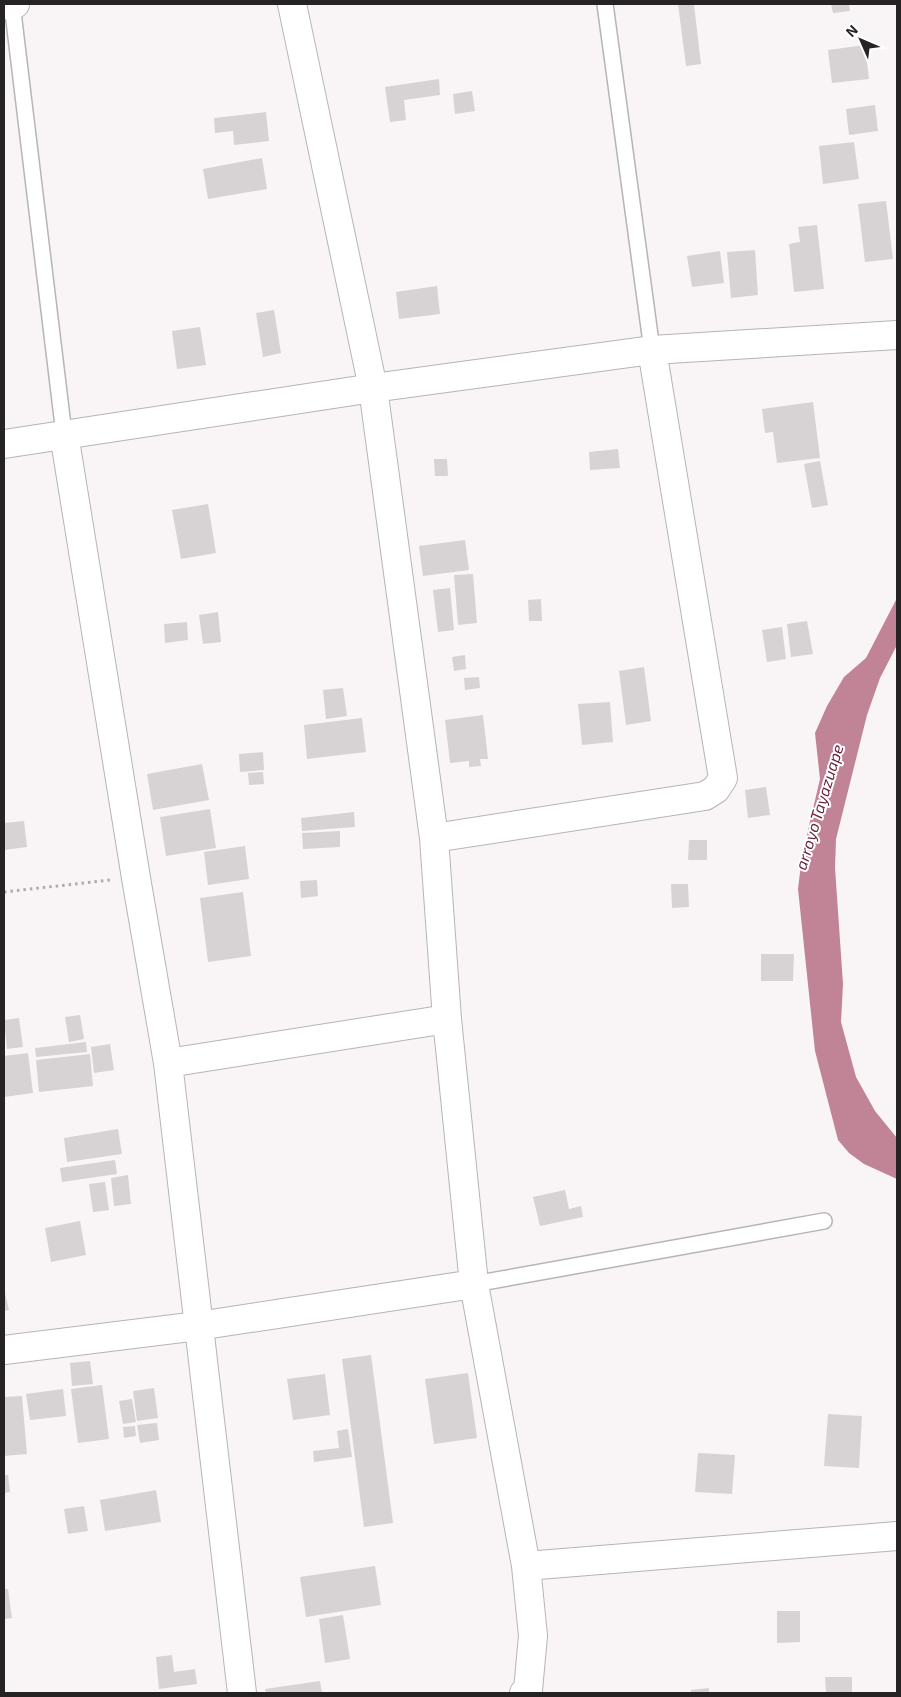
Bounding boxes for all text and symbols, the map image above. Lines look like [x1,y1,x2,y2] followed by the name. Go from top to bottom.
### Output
[836,15,886,65] north arrow
[842,21,861,40] text: N
[790,741,848,872] water label: arroyo Tayazuape

